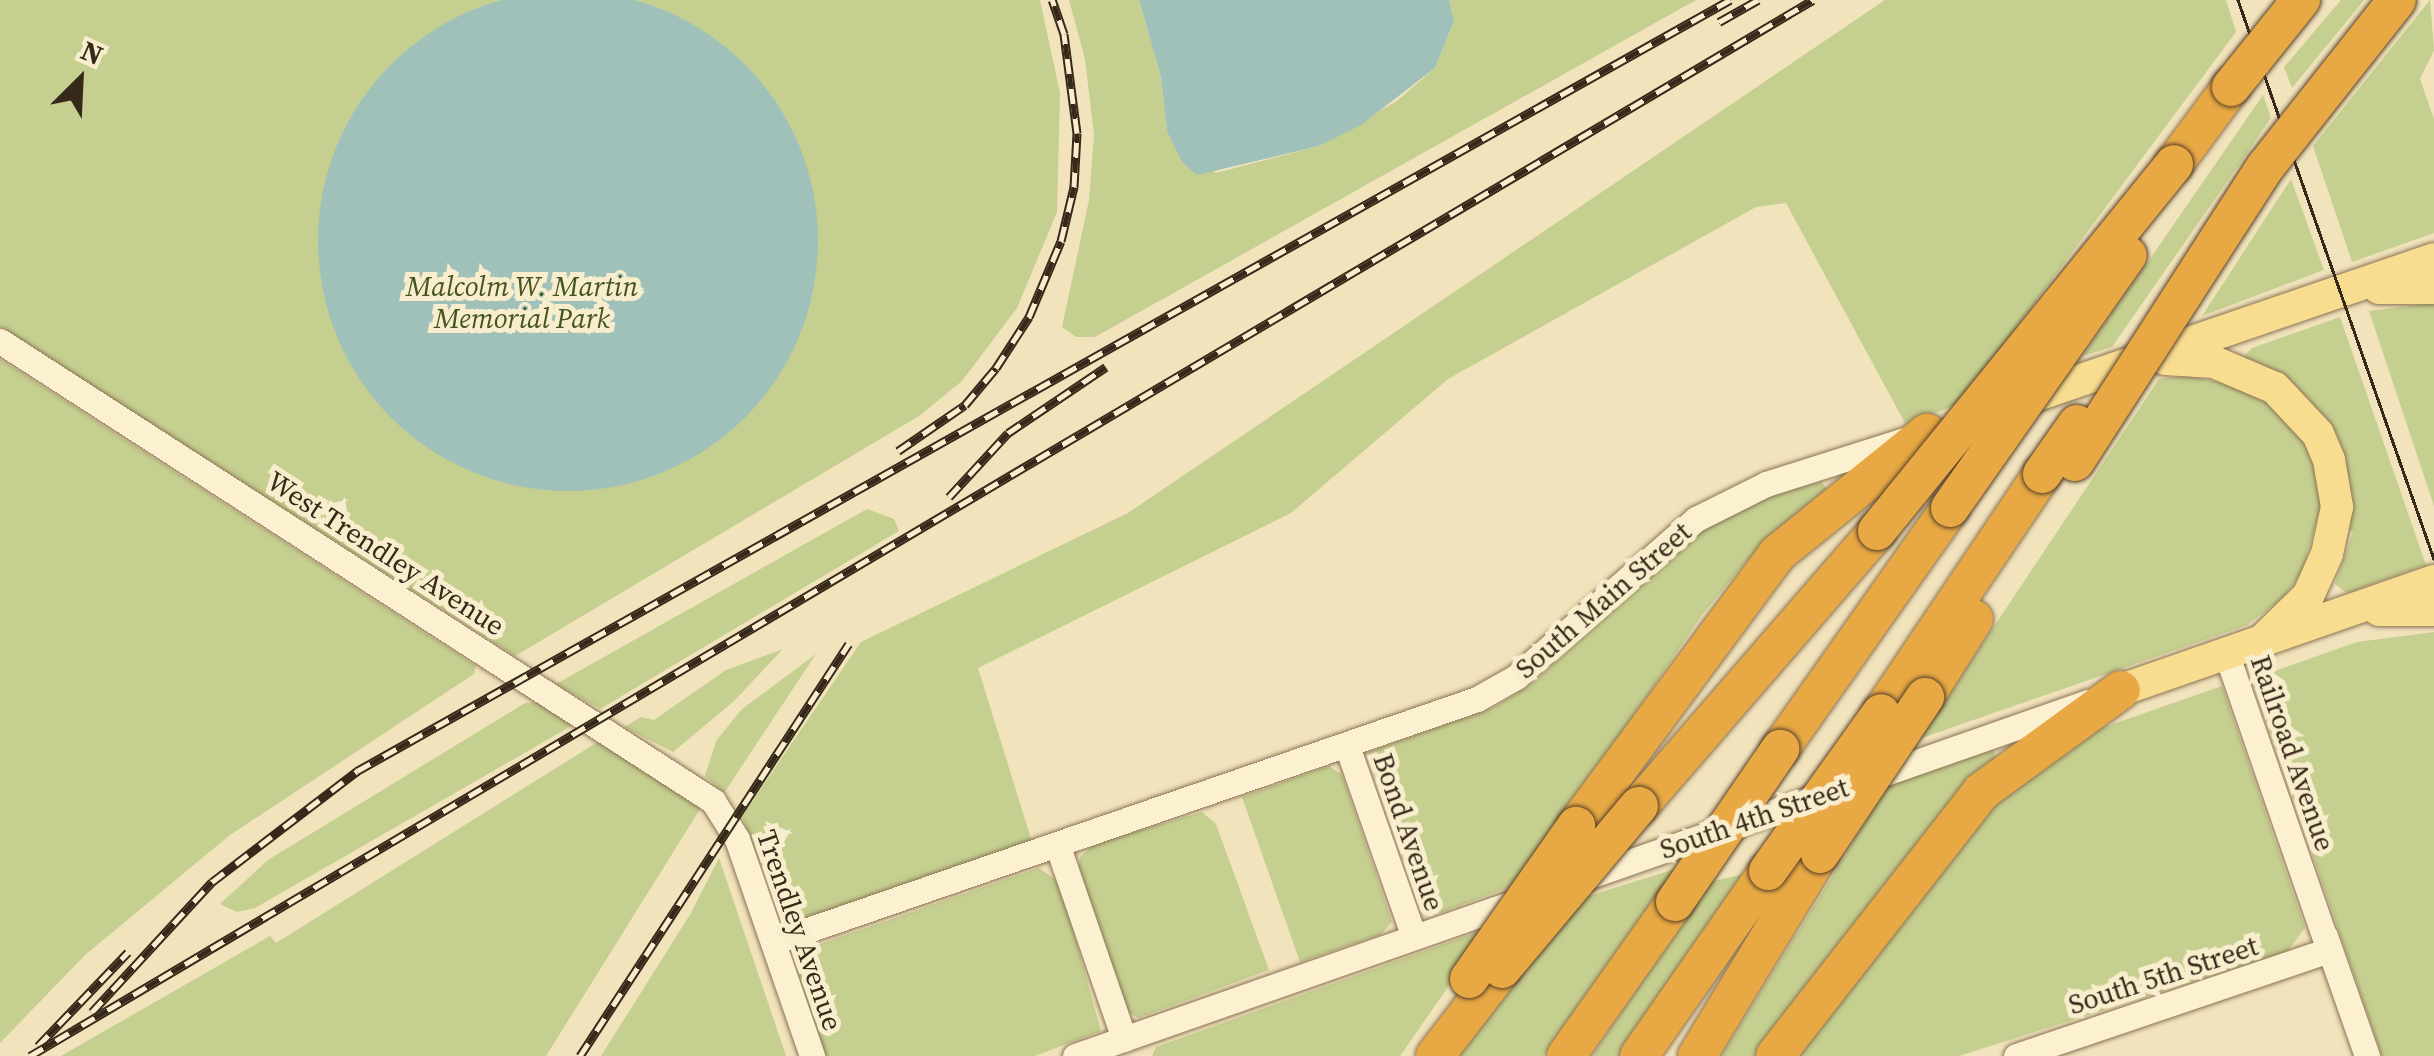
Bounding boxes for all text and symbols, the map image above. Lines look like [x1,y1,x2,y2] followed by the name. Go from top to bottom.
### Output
[30,30,130,130] north arrow
[75,31,109,74] text: N
[406,269,638,335] park label: Malcolm W. Martin Memorial Park
[261,464,511,642] street label: West Trendley Avenue
[1508,515,1698,685] street label: South Main Street
[2244,651,2342,855] street label: Railroad Avenue
[1366,749,1452,915] street label: Bond Avenue
[1655,770,1853,866] street label: South 4th Street
[750,825,850,1035] street label: Trendley Avenue
[2064,929,2262,1021] street label: South 5th Street

